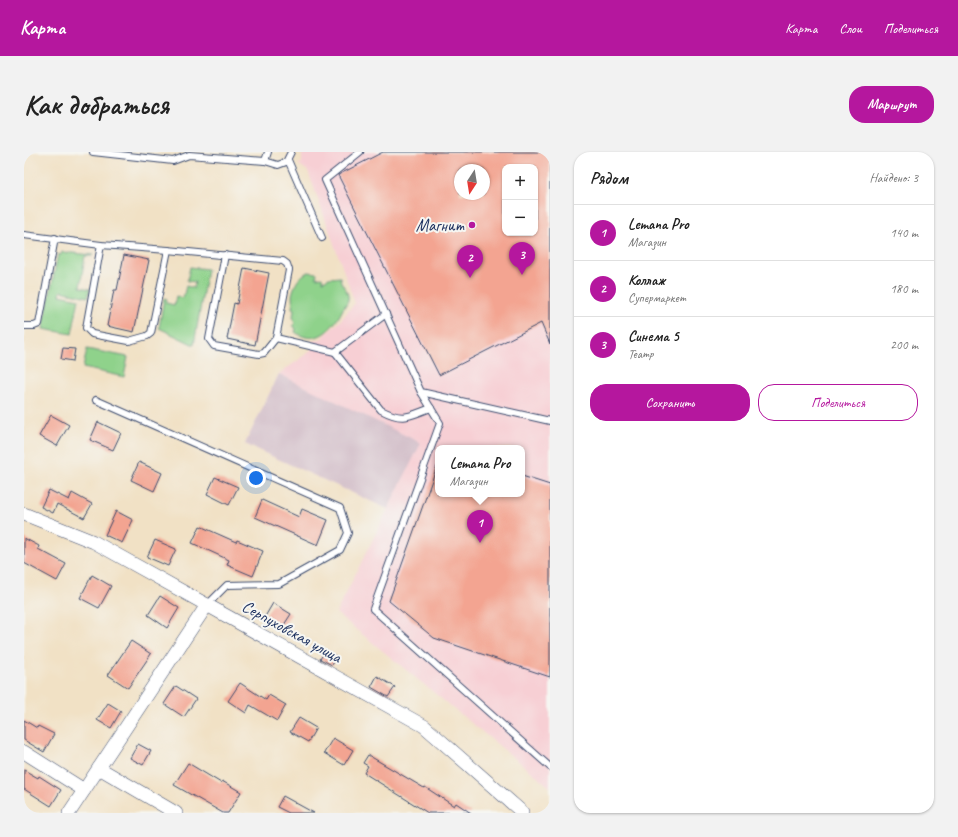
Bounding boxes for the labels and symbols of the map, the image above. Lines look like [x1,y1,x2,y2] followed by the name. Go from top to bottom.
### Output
[454,164,490,200] north arrow
[416,215,464,236] place label: Магнит
[467,220,477,230] marker: Магнит
[509,242,535,275] pin: 3
[457,245,483,278] pin: 2
[246,468,266,488] your location
[467,510,493,543] pin: 1
[238,595,346,668] street label: Серпуховская улица

